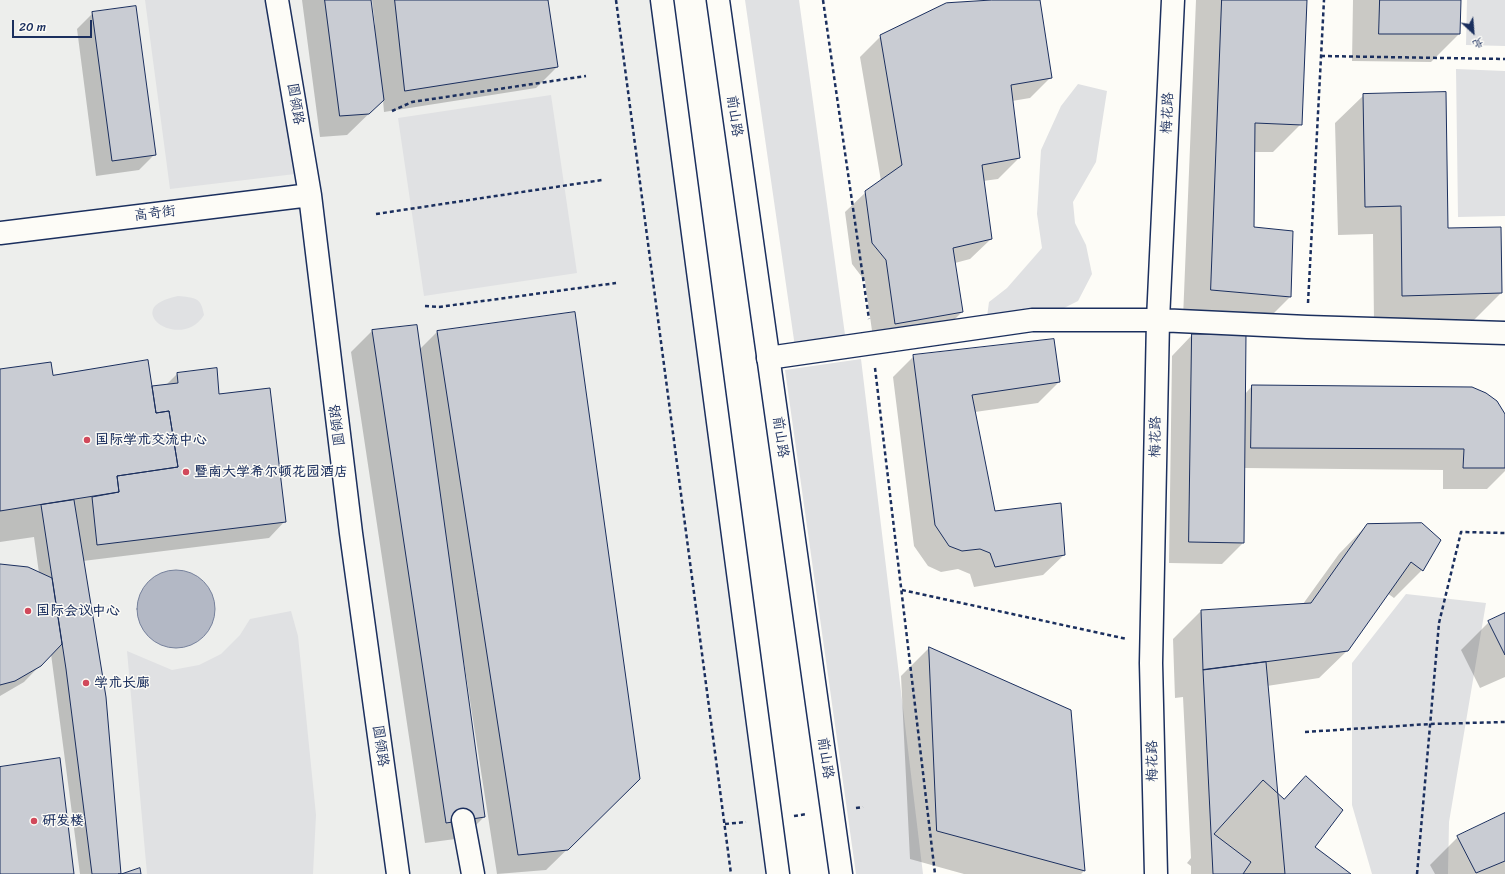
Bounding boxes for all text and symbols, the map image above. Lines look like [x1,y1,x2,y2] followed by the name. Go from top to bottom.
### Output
[14,12,94,38] scale bar
[1453,12,1493,52] north arrow
[19,16,46,38] text: 20 m
[1469,32,1488,54] text: 北
[283,82,307,126] street label: 圆领路
[1159,92,1177,134] street label: 梅花路
[723,94,745,138] street label: 前山路
[133,203,177,225] street label: 高奇街
[327,403,349,447] street label: 圆领路
[769,415,791,459] street label: 前山路
[1147,416,1165,458] street label: 梅花路
[95,432,207,448] place label: 国际学术交流中心
[82,435,92,445] marker: 国际学术交流中心
[194,464,348,480] place label: 暨南大学希尔顿花园酒店
[181,467,191,477] marker: 暨南大学希尔顿花园酒店
[36,603,120,619] place label: 国际会议中心
[23,606,33,616] marker: 国际会议中心
[94,675,150,691] place label: 学术长廊
[81,678,91,688] marker: 学术长廊
[369,724,391,768] street label: 圆领路
[814,736,836,780] street label: 前山路
[1144,740,1162,782] street label: 梅花路
[42,813,84,829] place label: 研发楼
[29,816,39,826] marker: 研发楼

